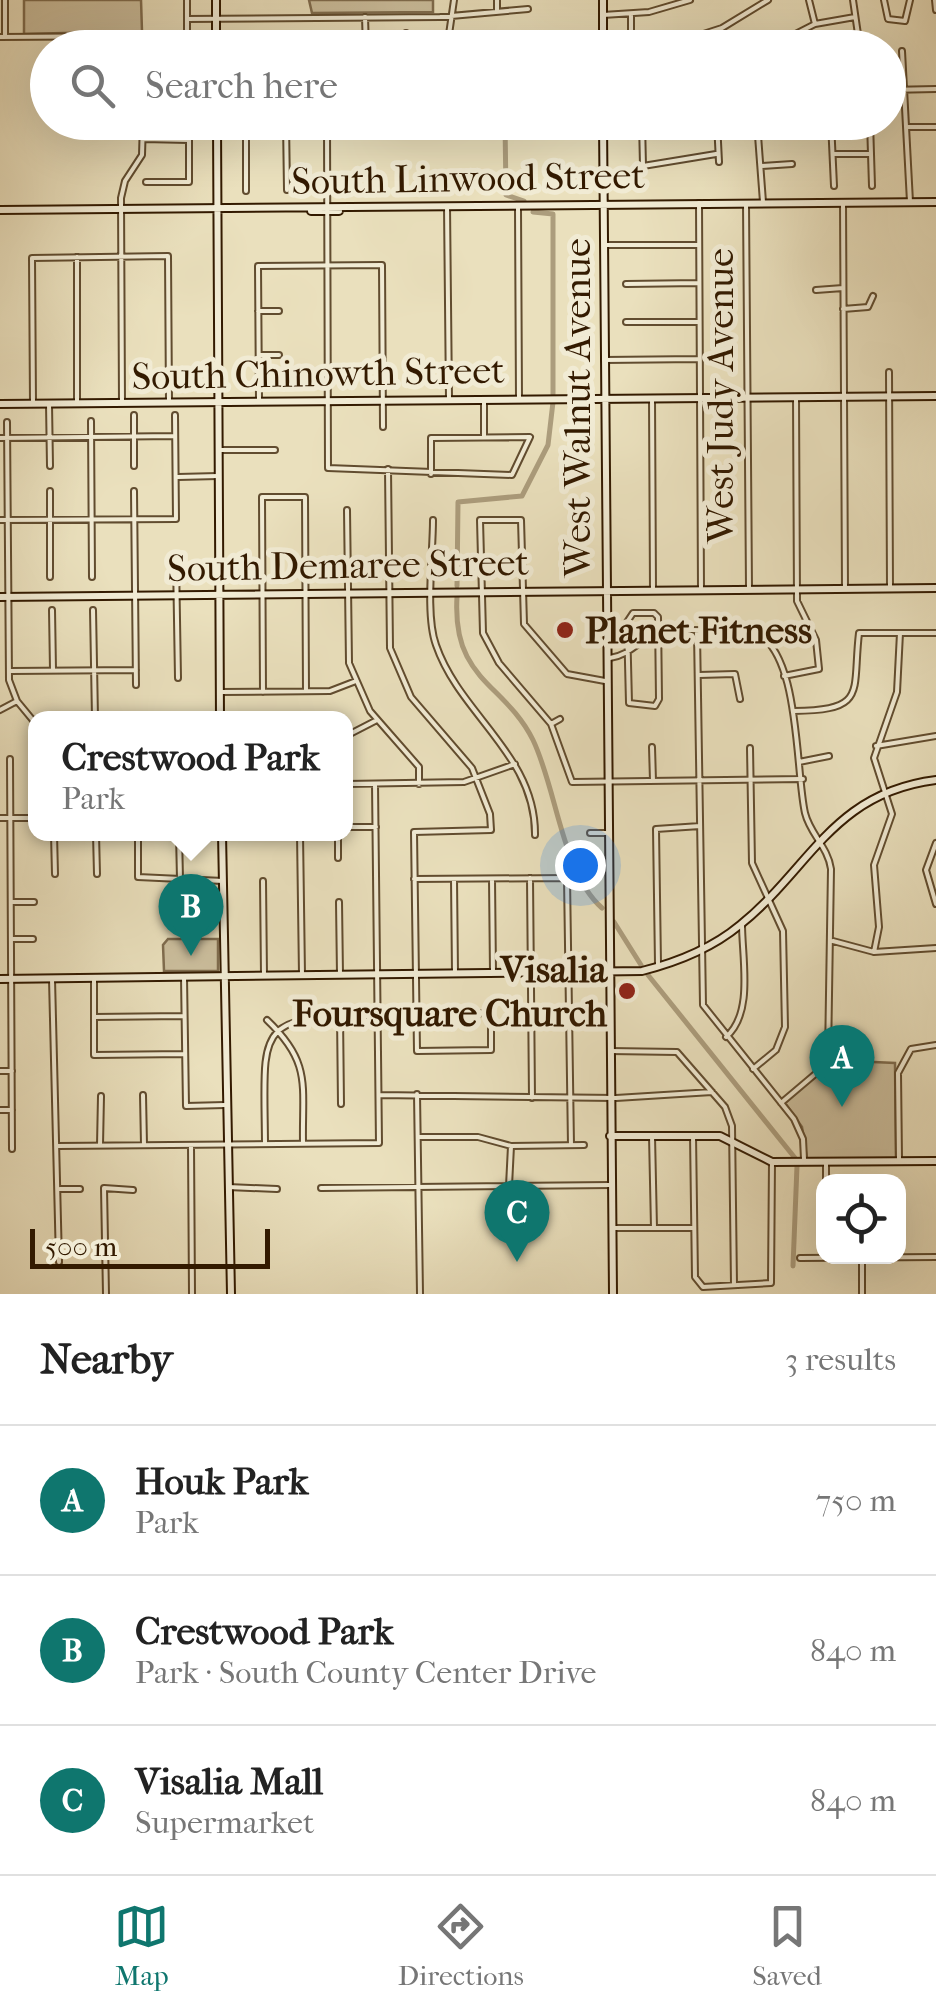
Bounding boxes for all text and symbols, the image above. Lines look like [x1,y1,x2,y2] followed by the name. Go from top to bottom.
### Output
[30,30,906,140] search box
[65,58,120,113] icon: search
[145,63,338,108] text: Search here
[291,153,646,204] street label: South Linwood Street
[555,238,600,579] street label: West Walnut Avenue
[698,248,743,545] street label: West Judy Avenue
[131,348,505,399] street label: South Chinowth Street
[167,540,530,591] street label: South Demaree Street
[585,608,812,653] place label: Planet Fitness
[554,619,576,641] marker: Planet Fitness
[28,711,353,841] popup
[61,735,320,780] text: Crestwood Park
[61,780,125,817] text: Park
[555,840,606,891] your location
[158,874,224,956] pin: B
[293,947,608,1036] place label: Visalia Foursquare Church
[616,980,638,1002] marker: Visalia Foursquare Church
[810,1024,874,1107] pin: A
[816,1174,906,1264] map controls
[816,1174,906,1264] button: locate
[484,1180,550,1262] pin: C
[30,1224,270,1268] scale bar
[45,1230,117,1263] text: 500 m
[40,1335,172,1384] text: Nearby
[785,1341,896,1378] text: 3 results
[135,1459,308,1504] text: Houk Park
[62,1482,83,1519] text: A
[816,1482,896,1519] text: 750 m
[135,1504,199,1541] text: Park
[135,1609,393,1654] text: Crestwood Park
[62,1632,83,1669] text: B
[810,1632,896,1669] text: 840 m
[135,1654,596,1691] text: Park · South County Center Drive
[135,1759,323,1804] text: Visalia Mall
[62,1782,83,1819] text: C
[810,1782,896,1819] text: 840 m
[135,1804,314,1841] text: Supermarket
[114,1899,169,1992] tab: Map
[398,1899,524,1992] tab: Directions
[752,1899,822,1992] tab: Saved

